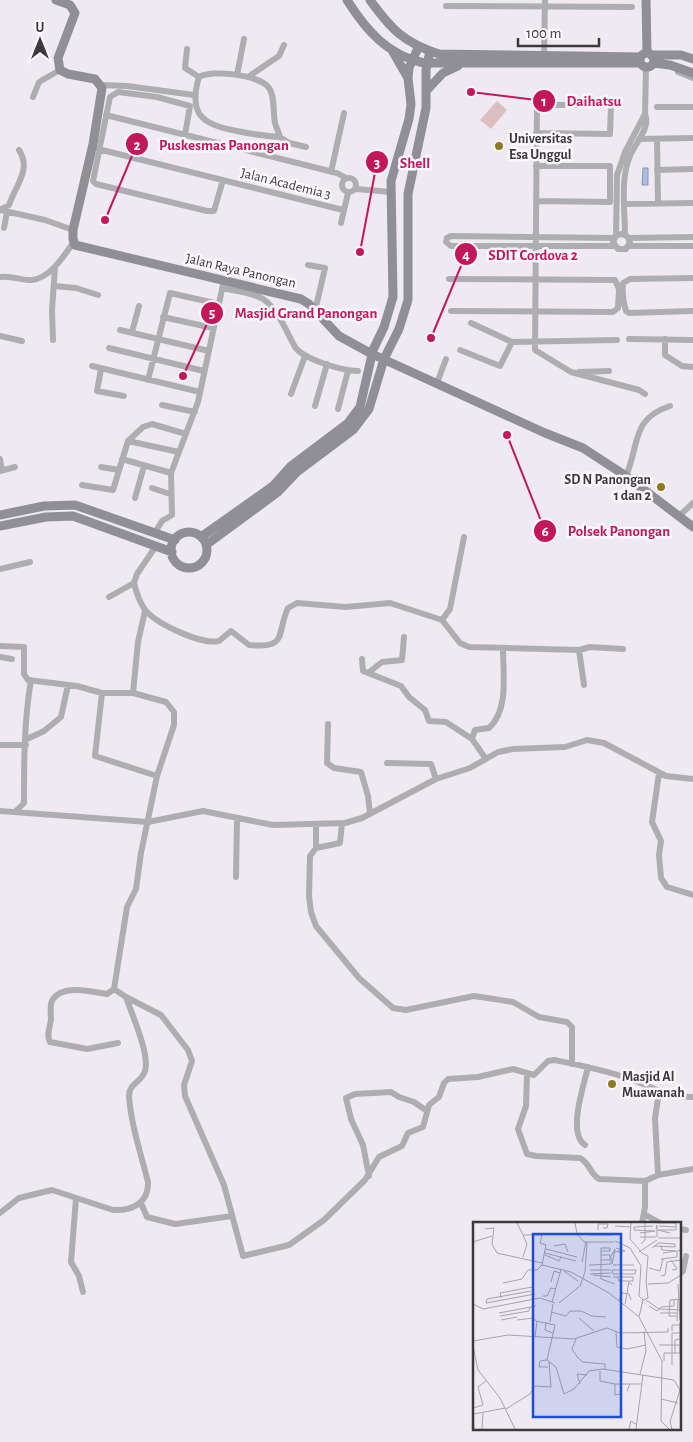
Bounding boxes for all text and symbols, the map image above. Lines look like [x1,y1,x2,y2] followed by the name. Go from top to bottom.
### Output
[15,15,65,65] north arrow
[518,15,599,47] scale bar
[36,21,45,35] text: U
[526,26,561,41] text: 100 m
[531,86,631,116] callout: Daihatsu
[541,94,547,109] text: 1
[567,94,622,109] text: Daihatsu
[124,129,299,159] callout: Puskesmas Panongan
[509,132,572,162] place label: Universitas Esa Unggul
[133,138,141,153] text: 2
[159,138,289,153] text: Puskesmas Panongan
[493,140,505,152] marker: Universitas Esa Unggul
[365,147,440,177] callout: Shell
[374,156,380,171] text: 3
[400,156,430,171] text: Shell
[239,166,332,202] street label: Jalan Academia 3
[453,239,588,269] callout: SDIT Cordova 2
[462,248,470,263] text: 4
[488,248,578,263] text: SDIT Cordova 2
[184,251,297,290] street label: Jalan Raya Panongan
[199,298,387,328] callout: Masjid Grand Panongan
[209,306,215,321] text: 5
[235,306,377,321] text: Masjid Grand Panongan
[564,473,651,503] place label: SD N Panongan 1 dan 2
[655,481,667,493] marker: SD N Panongan 1 dan 2
[533,516,680,546] callout: Polsek Panongan
[541,524,549,539] text: 6
[568,524,670,539] text: Polsek Panongan
[622,1070,685,1100] place label: Masjid Al Muawanah
[606,1078,618,1090] marker: Masjid Al Muawanah
[473,1222,680,1430] inset map

